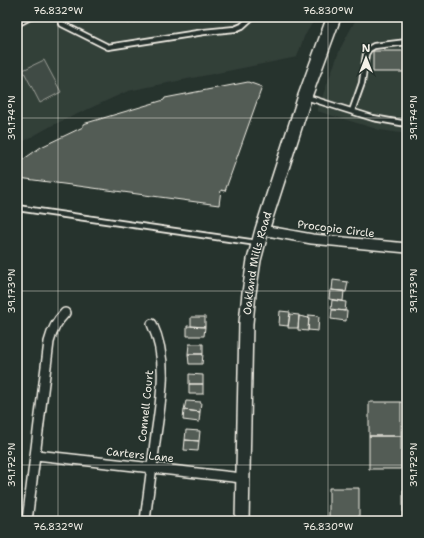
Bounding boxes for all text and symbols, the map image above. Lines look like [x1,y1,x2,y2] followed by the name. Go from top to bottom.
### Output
[33,4,84,17] text: 76.832°W
[303,4,354,17] text: 76.830°W
[346,38,386,78] north arrow
[362,41,371,56] text: N
[5,95,18,141] text: 39.174°N
[407,95,420,141] text: 39.174°N
[239,209,275,316] street label: Oakland Mills Road
[296,217,376,241] street label: Procopio Circle
[5,269,18,313] text: 39.173°N
[407,269,420,313] text: 39.173°N
[135,369,157,443] street label: Connell Court
[5,443,18,487] text: 39.172°N
[407,443,420,487] text: 39.172°N
[105,444,175,466] street label: Carters Lane
[33,520,84,533] text: 76.832°W
[303,520,354,533] text: 76.830°W

